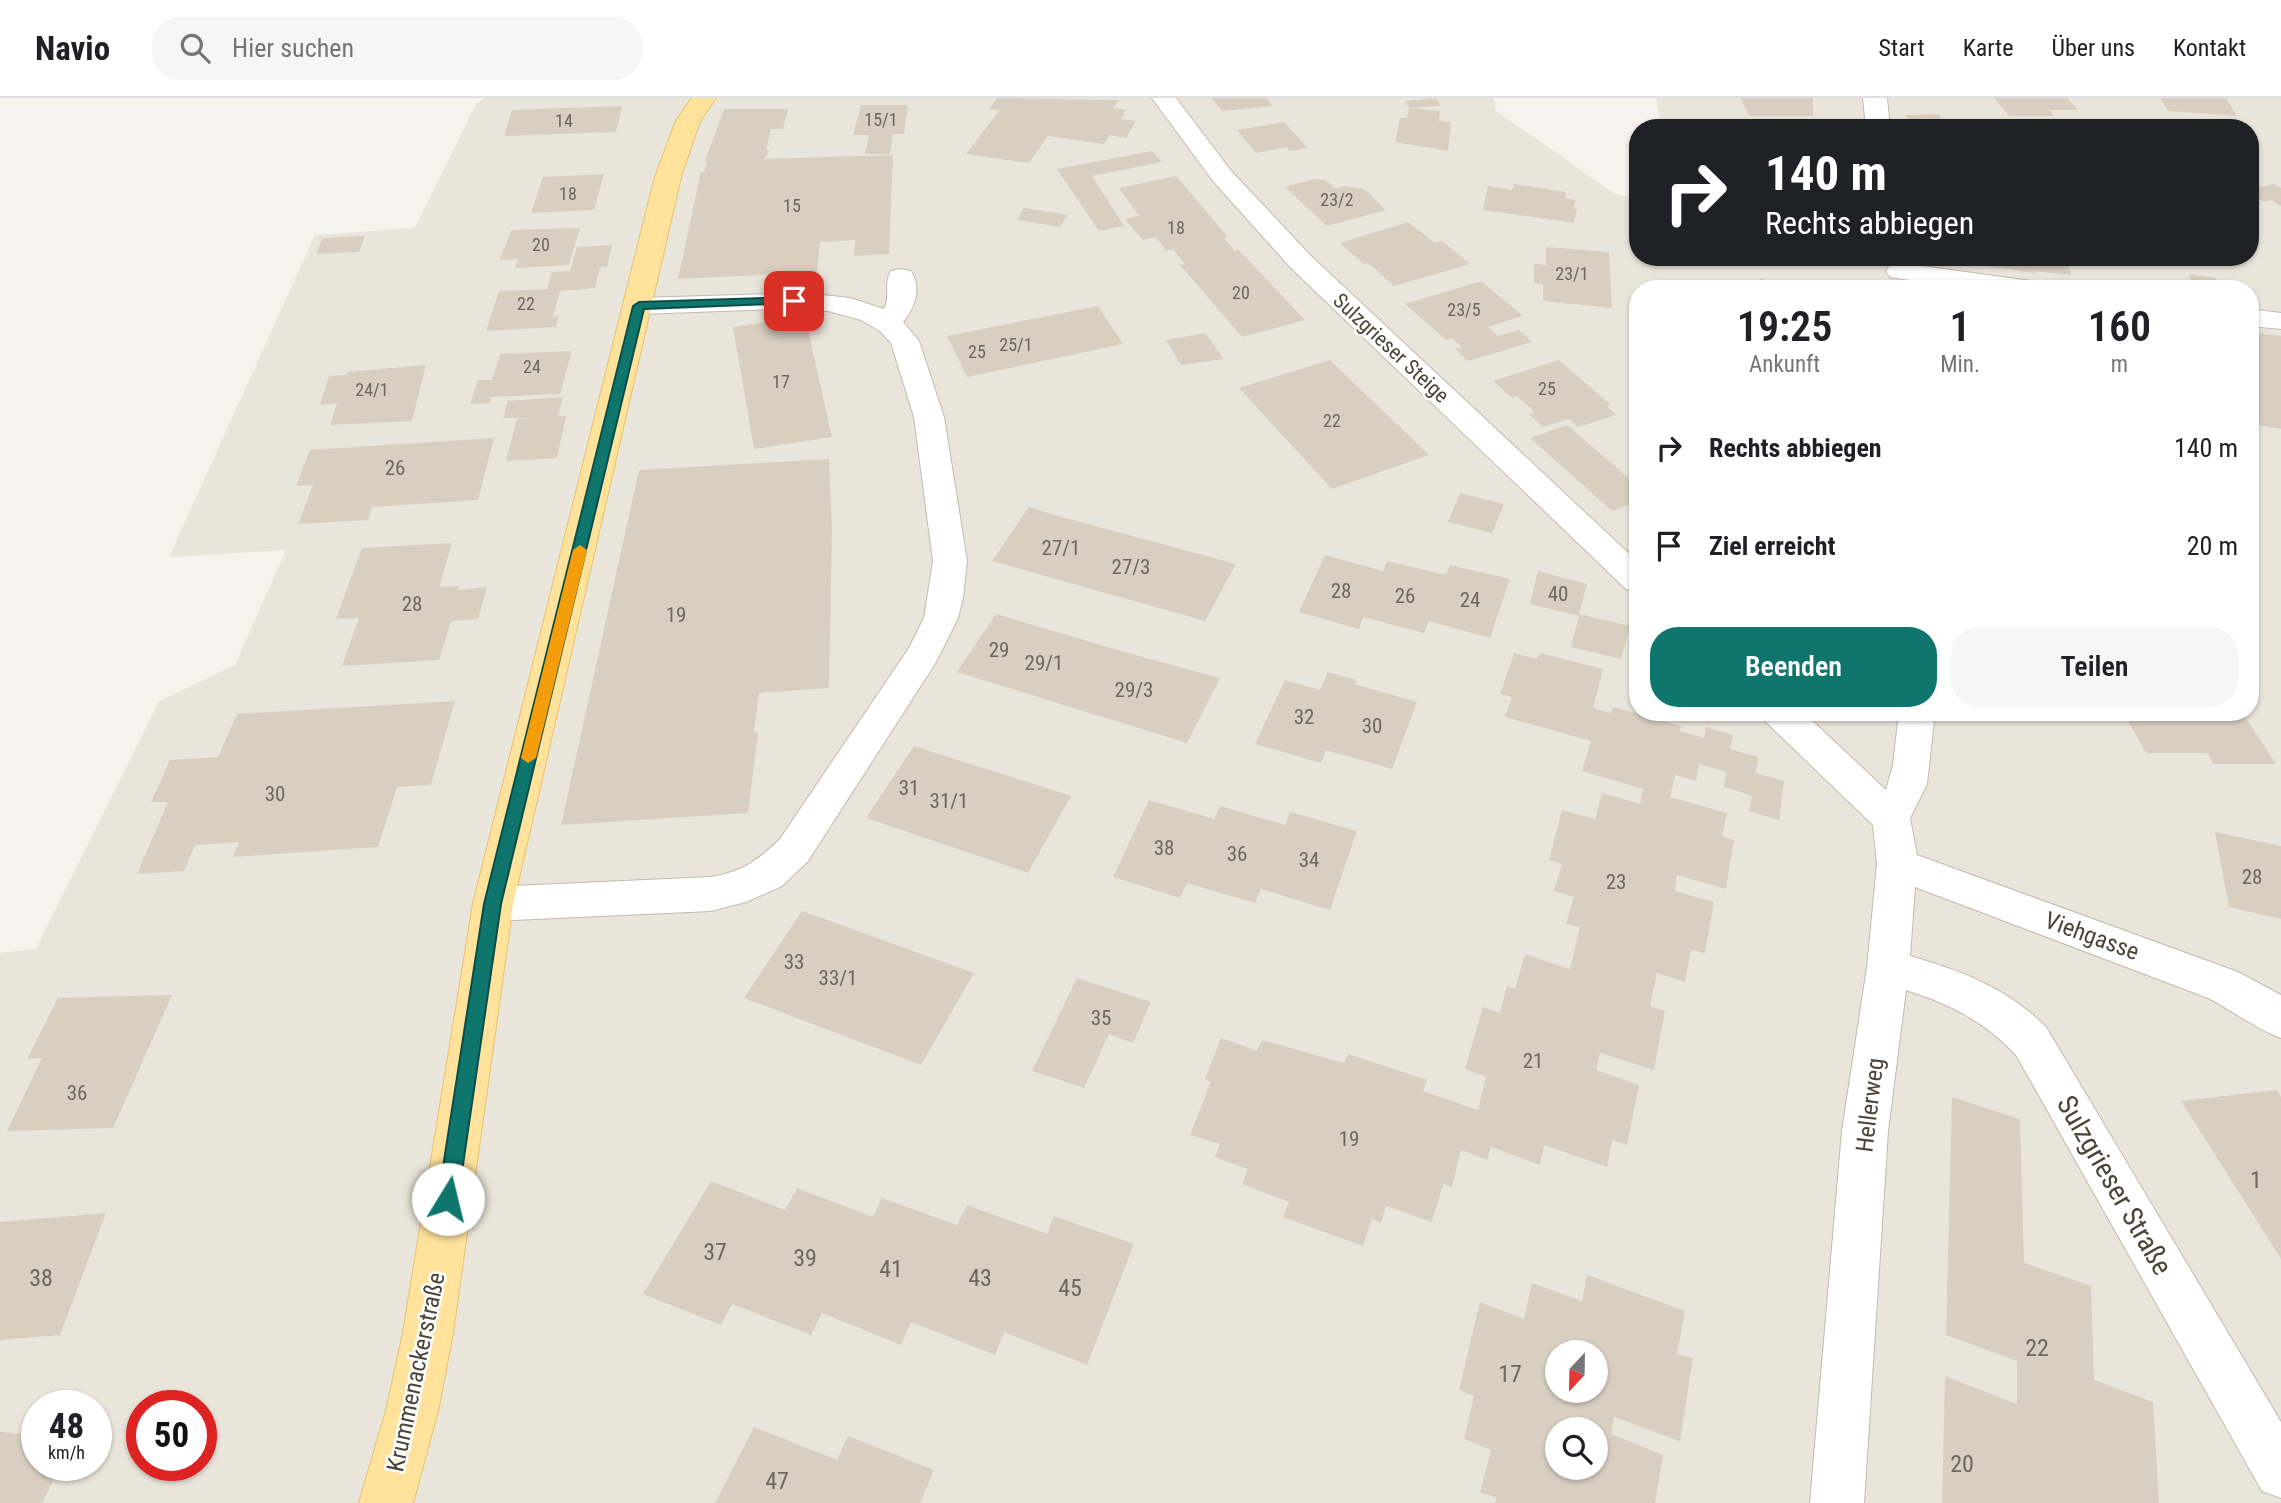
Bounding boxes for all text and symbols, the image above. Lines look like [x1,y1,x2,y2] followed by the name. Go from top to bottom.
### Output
[152,17,642,80] search box
[35,29,110,68] text: Navio
[176,29,214,67] icon: search
[232,33,354,63] text: Hier suchen
[1879,34,1925,62] text: Start
[1963,34,2013,62] text: Karte
[2051,34,2135,62] text: Über uns
[2173,34,2246,62] text: Kontakt
[864,109,898,130] house number: 15/1
[555,110,573,131] house number: 14
[1765,145,1887,202] text: 140 m
[1650,147,1741,238] icon: right
[559,183,577,204] house number: 18
[1320,189,1354,210] house number: 23/2
[783,195,801,216] house number: 15
[1765,204,1974,242] text: Rechts abbiegen
[1167,217,1185,238] house number: 18
[532,234,550,255] house number: 20
[1555,263,1589,284] house number: 23/1
[764,271,824,331] pin
[775,282,813,320] icon: arrive
[1232,282,1250,303] house number: 20
[1328,288,1454,408] street label: Sulzgrieser Steige
[517,293,535,314] house number: 22
[1447,299,1481,320] house number: 23/5
[1737,302,1832,351] text: 19:25
[1950,302,1971,351] text: 1
[2088,302,2151,351] text: 160
[999,334,1033,355] house number: 25/1
[968,341,986,362] house number: 25
[1749,351,1820,378] text: Ankunft
[1940,351,1980,378] text: Min.
[2111,351,2128,378] text: m
[523,356,541,377] house number: 24
[772,371,790,392] house number: 17
[1538,378,1556,399] house number: 25
[355,379,389,400] house number: 24/1
[1323,410,1341,431] house number: 22
[1650,429,1688,467] icon: right
[1709,433,1882,463] text: Rechts abbiegen
[2174,433,2238,463] text: 140 m
[385,456,405,480] house number: 26
[1650,527,1688,565] icon: arrive
[1709,531,1835,561] text: Ziel erreicht
[2187,531,2238,561] text: 20 m
[1042,536,1080,560] house number: 27/1
[1112,555,1150,579] house number: 27/3
[1331,579,1351,603] house number: 28
[1548,582,1568,606] house number: 40
[1395,584,1415,608] house number: 26
[1460,588,1480,612] house number: 24
[402,592,422,616] house number: 28
[666,603,686,627] house number: 19
[1650,627,1937,707] button: Beenden
[1951,627,2238,707] button: Teilen
[989,638,1009,662] house number: 29
[1025,651,1063,675] house number: 29/1
[1115,678,1153,702] house number: 29/3
[1294,705,1314,729] house number: 32
[1362,714,1382,738] house number: 30
[899,776,919,800] house number: 31
[265,782,285,806] house number: 30
[930,789,968,813] house number: 31/1
[1154,836,1174,860] house number: 38
[1227,842,1247,866] house number: 36
[1299,848,1319,872] house number: 34
[2242,865,2262,889] house number: 28
[1606,870,1626,894] house number: 23
[2041,906,2143,966] street label: Viehgasse
[784,950,804,974] house number: 33
[819,966,857,990] house number: 33/1
[1091,1006,1111,1030] house number: 35
[1523,1049,1543,1073] house number: 21
[1850,1056,1890,1154] street label: Hellerweg
[67,1081,87,1105] house number: 36
[2050,1090,2179,1281] street label: Sulzgrieser Straße
[1339,1127,1359,1151] house number: 19
[411,1162,485,1236] position arrow
[2250,1166,2262,1194] house number: 1
[703,1238,727,1266] house number: 37
[793,1244,817,1272] house number: 39
[879,1255,903,1283] house number: 41
[29,1264,53,1292] house number: 38
[968,1264,992,1292] house number: 43
[381,1270,451,1474] street label: Krummenackerstraße
[1058,1274,1082,1302] house number: 45
[2025,1334,2049,1362] house number: 22
[1545,1340,1608,1404] north arrow
[1545,1340,1608,1480] map controls
[1498,1360,1522,1388] house number: 17
[126,1390,217,1481] speed limit sign: 50
[49,1406,84,1447] text: 48
[1545,1417,1608,1480] button: search
[48,1442,85,1463] text: km/h
[1950,1450,1974,1478] house number: 20
[765,1467,789,1495] house number: 47

